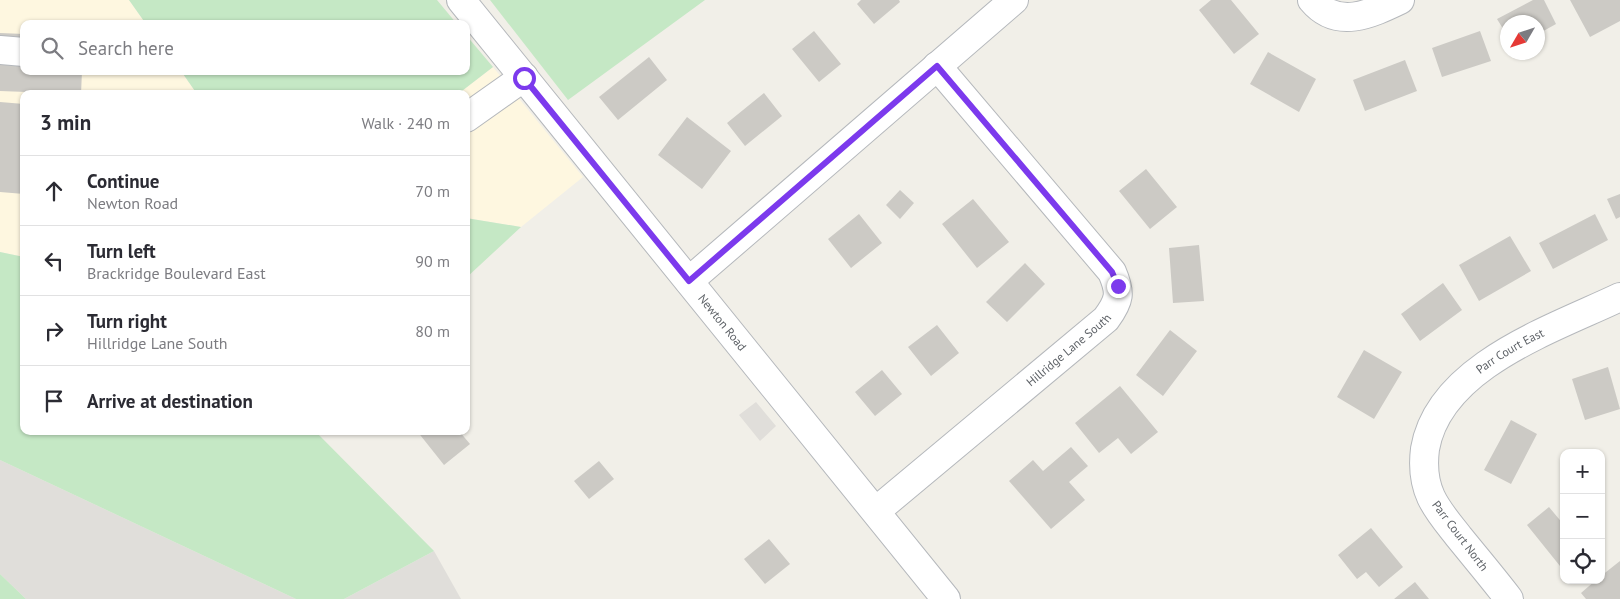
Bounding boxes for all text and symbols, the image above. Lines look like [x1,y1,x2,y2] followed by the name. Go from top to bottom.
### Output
[1500,15,1545,60] north arrow
[20,20,470,75] search box
[38,34,66,62] icon: search
[78,36,174,60] text: Search here
[513,67,536,90] route start
[40,109,91,136] text: 3 min
[361,113,450,133] text: Walk · 240 m
[87,169,159,193] text: Continue
[40,177,68,205] icon: ahead
[415,181,450,201] text: 70 m
[87,193,178,213] text: Newton Road
[87,239,156,263] text: Turn left
[40,247,68,275] icon: left
[415,251,450,271] text: 90 m
[87,263,266,283] text: Brackridge Boulevard East
[1107,275,1130,298] route end
[695,291,750,354] street label: Newton Road
[87,309,167,333] text: Turn right
[1023,311,1114,389] street label: Hillridge Lane South
[40,317,68,345] icon: right
[415,321,450,341] text: 80 m
[1473,325,1546,377] street label: Parr Court East
[87,333,228,353] text: Hillridge Lane South
[40,387,68,415] icon: arrive
[87,389,253,413] text: Arrive at destination
[1560,449,1605,584] map controls
[1560,449,1605,494] button: +
[1560,494,1605,539] button: −
[1429,498,1492,574] street label: Parr Court North
[1560,539,1605,584] button: locate

